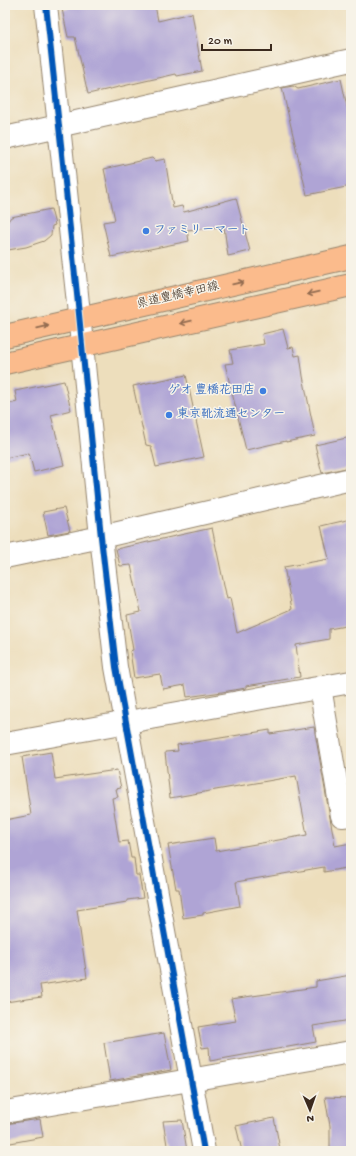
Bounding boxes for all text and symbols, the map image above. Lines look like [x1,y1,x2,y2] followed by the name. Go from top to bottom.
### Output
[202,26,271,52] scale bar
[208,35,233,49] text: 20 m
[154,224,250,238] place label: ファミリーマート
[141,226,151,236] marker: ファミリーマート
[231,278,244,286] one-way arrow
[135,279,221,312] street label: 県道豊橋幸田線
[307,290,320,298] one-way arrow
[180,318,193,326] one-way arrow
[36,323,49,331] one-way arrow
[168,383,255,398] place label: ゲオ 豊橋花田店
[258,386,268,396] marker: ゲオ 豊橋花田店
[177,407,285,422] place label: 東京靴流通センター
[164,410,174,420] marker: 東京靴流通センター
[290,1090,330,1130] north arrow
[306,1112,314,1124] text: N

